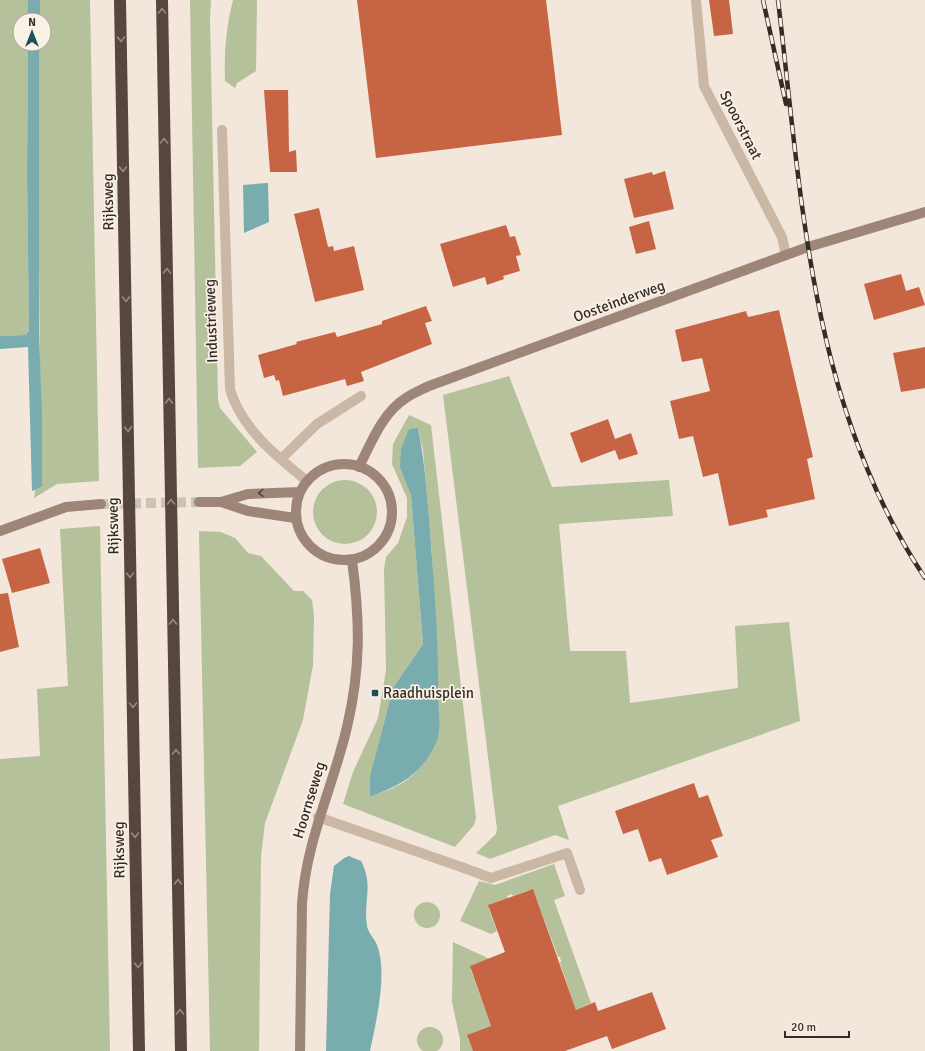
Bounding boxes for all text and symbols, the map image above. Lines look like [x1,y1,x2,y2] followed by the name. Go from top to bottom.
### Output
[158,8,166,14] one-way arrow
[12,12,52,52] north arrow
[28,16,36,29] text: N
[117,36,125,42] one-way arrow
[716,88,766,162] street label: Spoorstraat
[160,138,169,144] one-way arrow
[119,166,127,172] one-way arrow
[98,173,117,231] street label: Rijksweg
[163,268,171,274] one-way arrow
[571,276,667,326] street label: Oosteinderweg
[201,279,221,363] street label: Industrieweg
[121,296,130,302] one-way arrow
[165,398,173,404] one-way arrow
[124,426,132,432] one-way arrow
[258,489,264,497] one-way arrow
[103,497,122,555] street label: Rijksweg
[167,499,175,505] one-way arrow
[126,572,134,578] one-way arrow
[169,619,177,625] one-way arrow
[383,684,474,702] place label: Raadhuisplein
[370,688,380,698] marker: Raadhuisplein
[129,702,137,708] one-way arrow
[171,749,180,755] one-way arrow
[289,759,329,841] street label: Hoornseweg
[109,821,128,879] street label: Rijksweg
[131,832,139,838] one-way arrow
[174,879,182,885] one-way arrow
[134,962,142,968] one-way arrow
[176,1009,185,1015] one-way arrow
[785,1013,849,1039] scale bar
[791,1020,816,1035] text: 20 m

